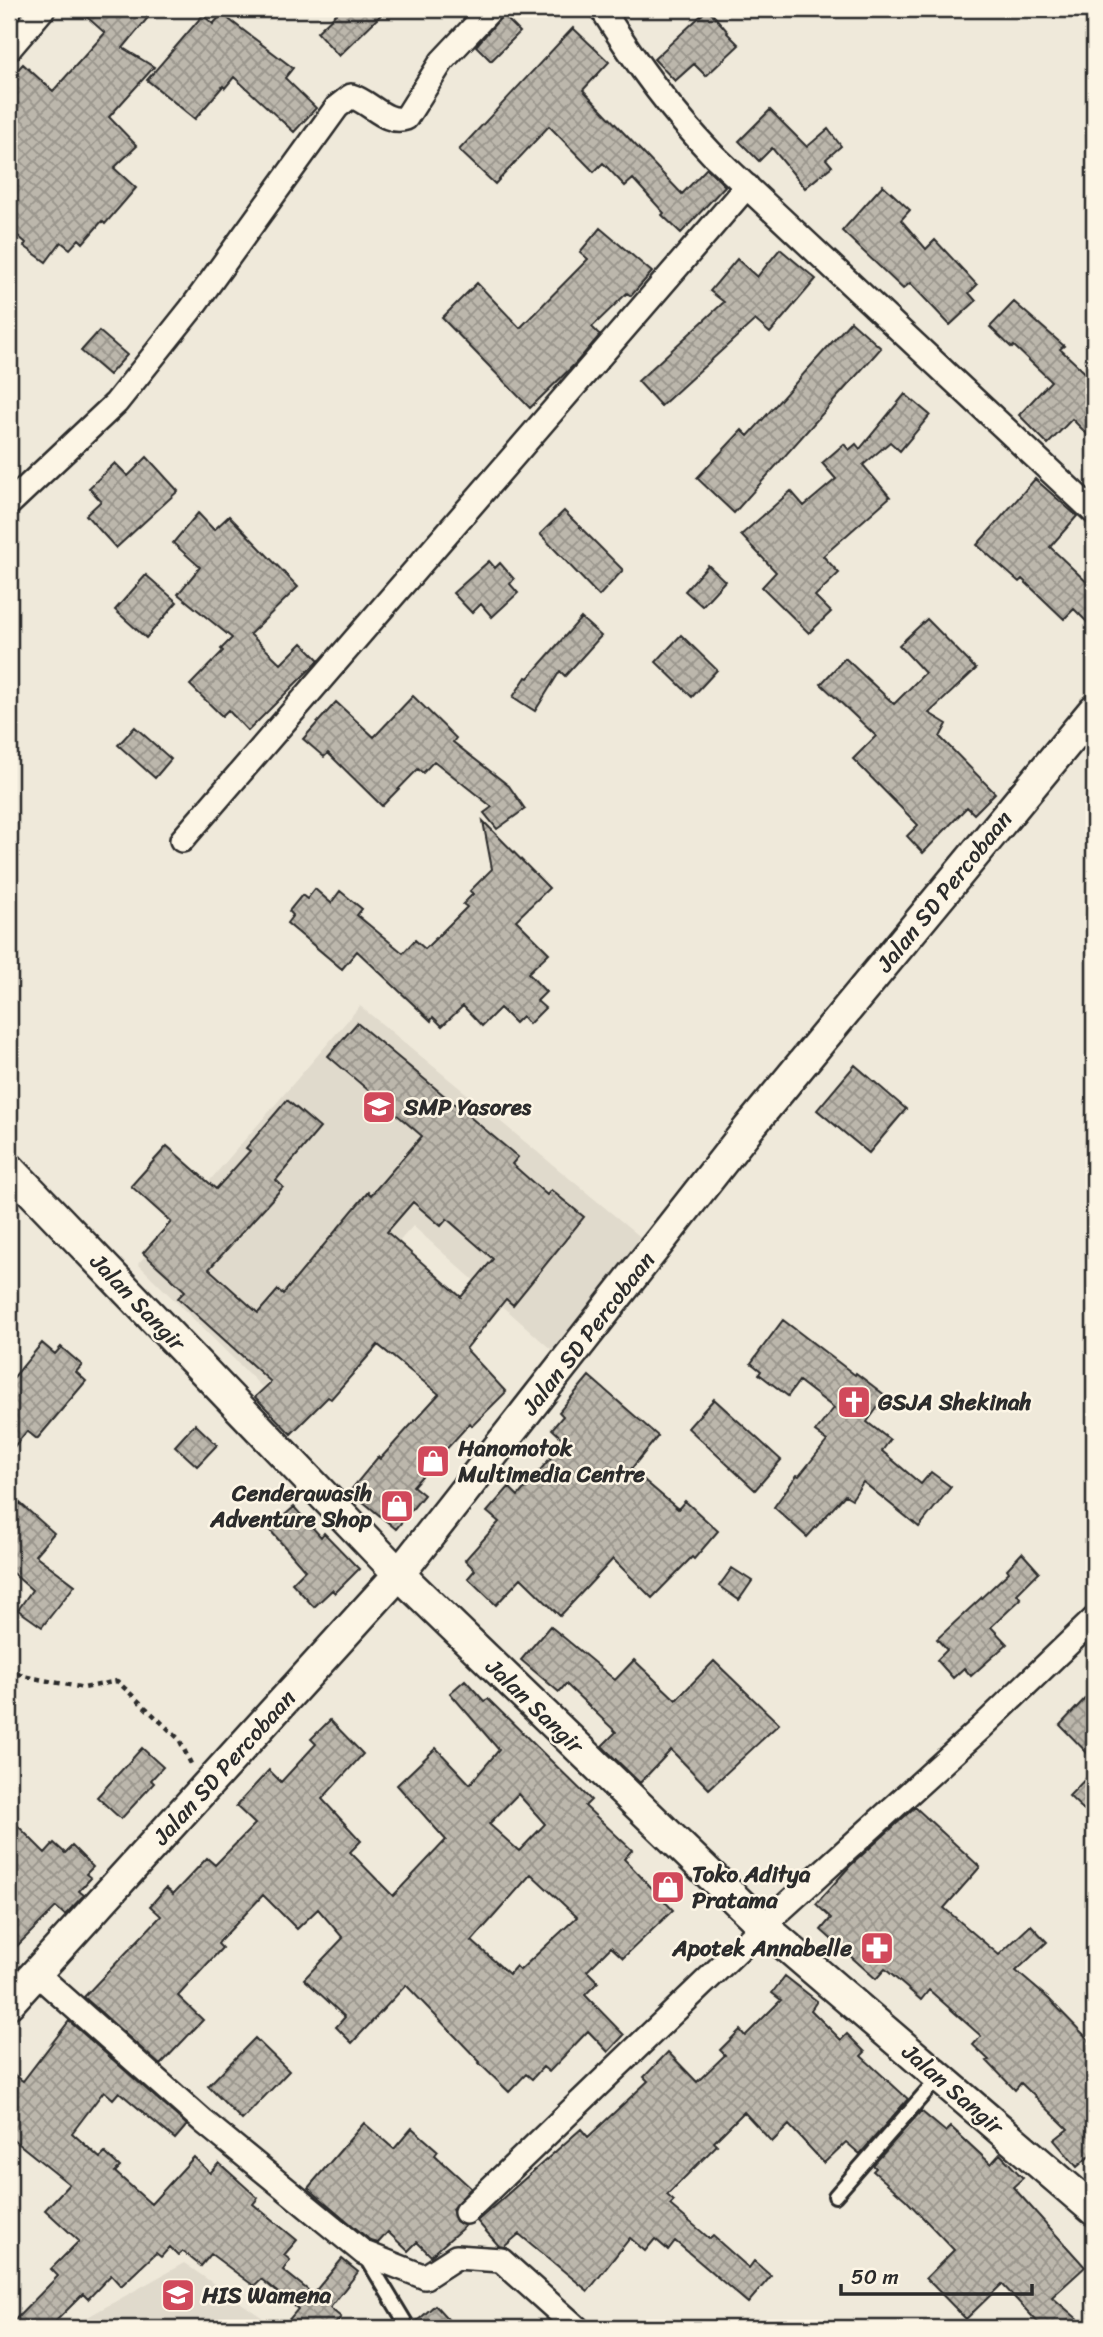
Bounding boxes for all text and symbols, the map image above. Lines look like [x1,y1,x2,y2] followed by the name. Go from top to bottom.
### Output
[865,801,1023,982] street label: Jalan SD Percobaan
[403,1087,532,1128] place label: SMP Yasores
[360,1088,398,1126] school or university icon: SMP Yasores
[510,1242,666,1425] street label: Jalan SD Percobaan
[79,1243,197,1363] street label: Jalan Sangir
[877,1382,1032,1423] place label: GSJA Shekinah
[835,1383,873,1421] church icon: GSJA Shekinah
[457,1428,645,1495] place label: Hanomotok Multimedia Centre
[414,1442,452,1480] shop icon: Hanomotok Multimedia Centre
[210,1473,373,1540] place label: Cenderawasih Adventure Shop
[378,1487,416,1525] shop icon: Cenderawasih Adventure Shop
[475,1648,595,1766] street label: Jalan Sangir
[142,1680,306,1856] street label: Jalan SD Percobaan
[692,1854,811,1921] place label: Toko Aditya Pratama
[649,1868,687,1906] shop icon: Toko Aditya Pratama
[672,1928,852,1969] place label: Apotek Annabelle
[858,1929,896,1967] pharmacy icon: Apotek Annabelle
[891,2032,1014,2147] street label: Jalan Sangir
[841,2253,1031,2297] scale bar
[851,2258,899,2296] text: 50 m
[201,2275,332,2316] place label: HIS Wamena
[159,2276,197,2314] school or university icon: HIS Wamena

